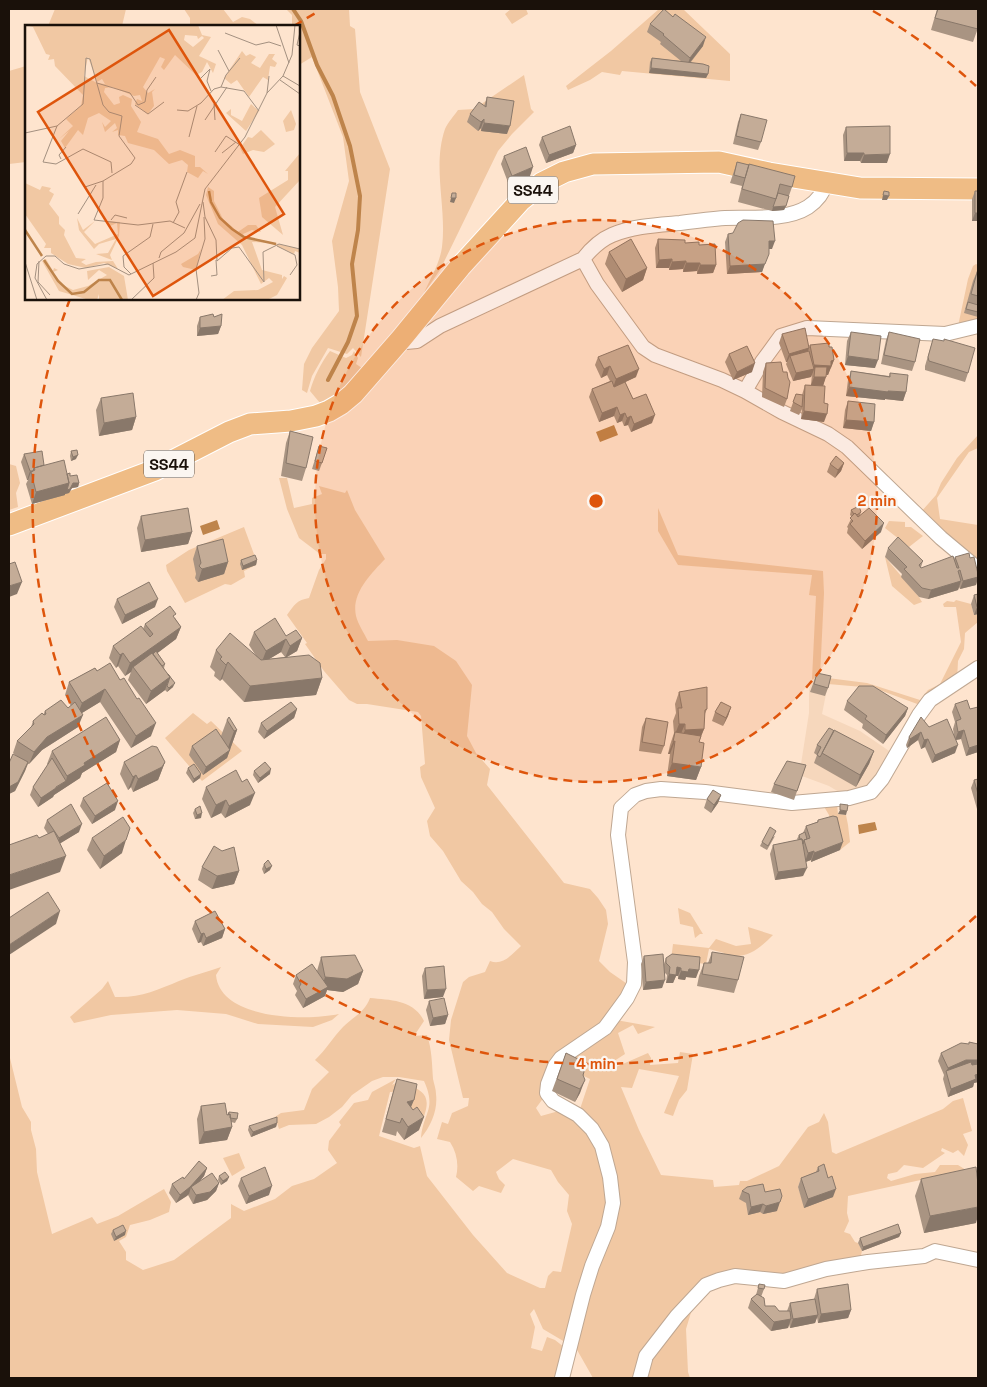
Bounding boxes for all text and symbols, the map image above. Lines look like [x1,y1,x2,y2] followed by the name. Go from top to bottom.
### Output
[25,25,300,300] inset map
[508,176,558,204] road number: SS44
[144,450,194,478] road number: SS44
[858,491,896,510] text: 2 min
[587,492,605,510] centre of rings
[576,1054,616,1073] text: 4 min

